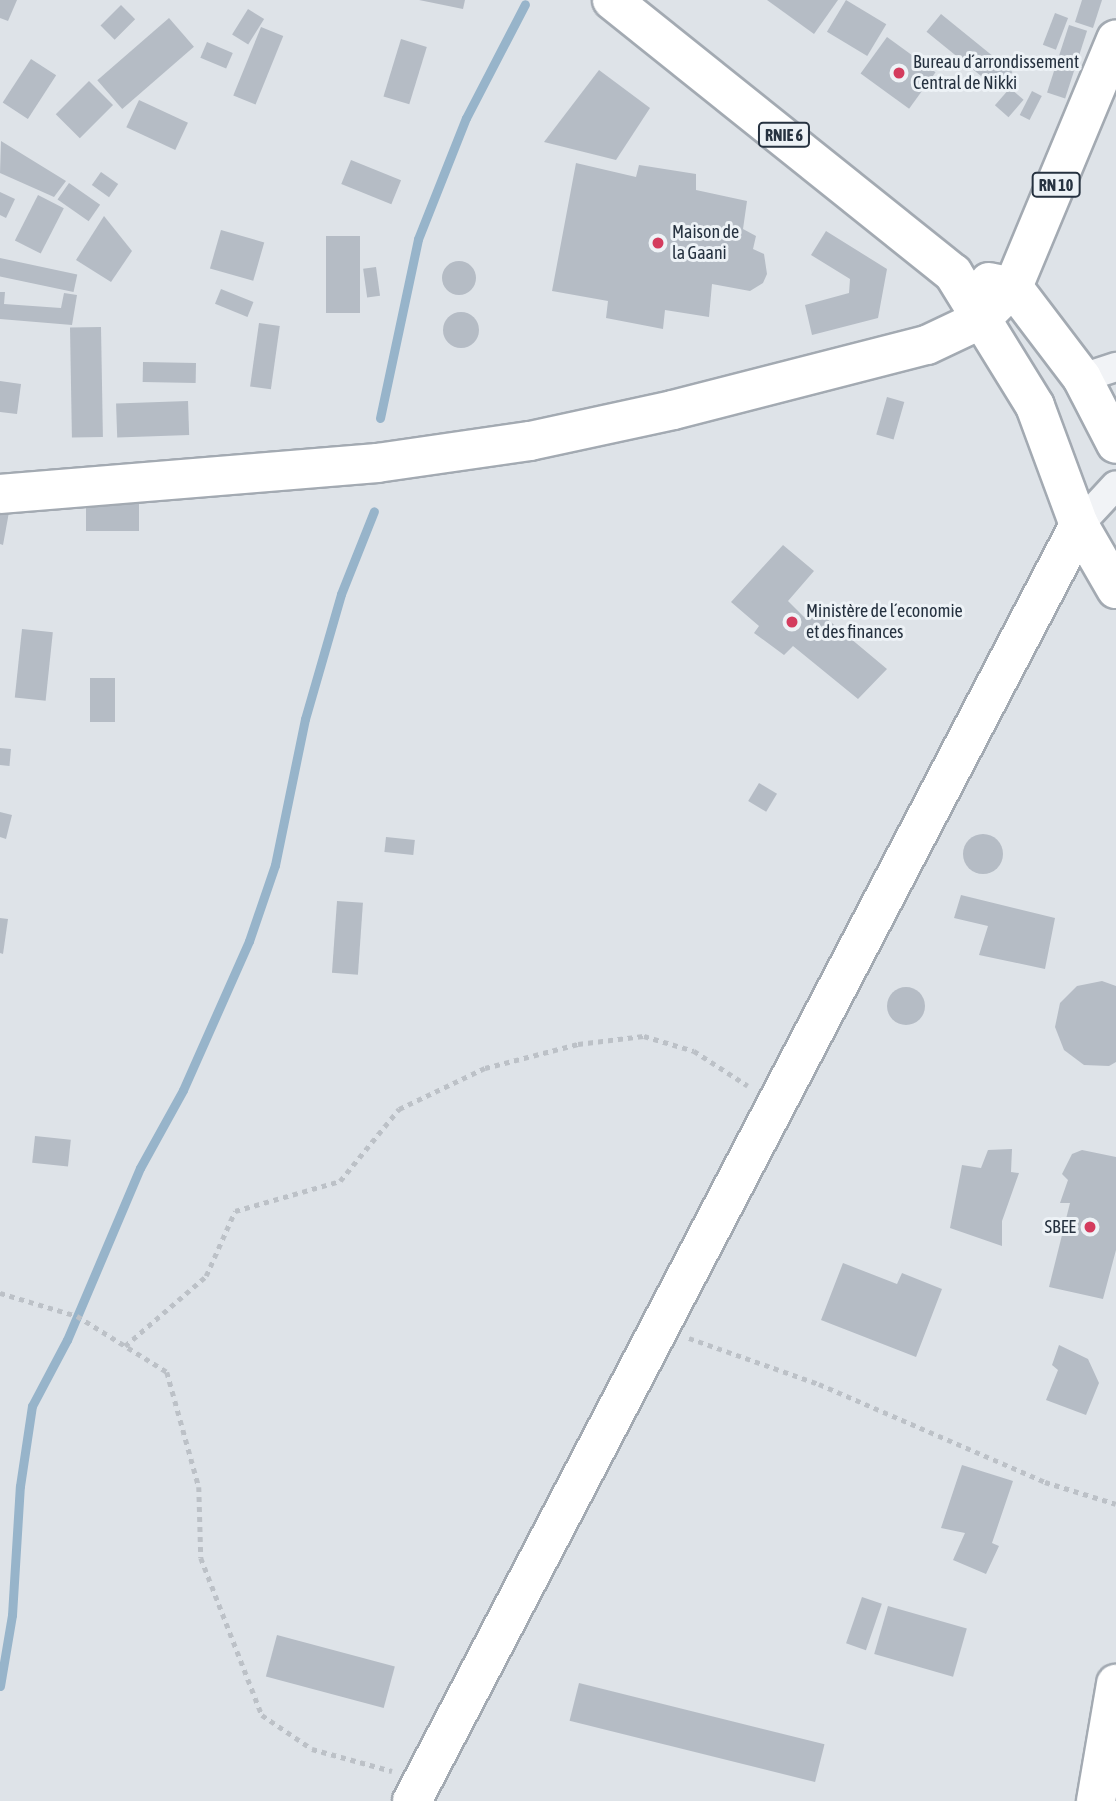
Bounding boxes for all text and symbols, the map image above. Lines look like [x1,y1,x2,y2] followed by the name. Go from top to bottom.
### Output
[913,52,1079,94] place label: Bureau d´arrondissement Central de Nikki
[891,65,907,81] marker: Bureau d´arrondissement Central de Nikki
[758,122,810,148] road number: RNIE 6
[1032,172,1080,197] road number: RN 10
[672,222,739,264] place label: Maison de la Gaani
[650,235,666,251] marker: Maison de la Gaani
[806,601,963,644] place label: Ministère de l´economie et des finances
[784,614,800,630] marker: Ministère de l´economie et des finances
[1045,1216,1076,1238] place label: SBEE
[1082,1219,1098,1235] marker: SBEE

